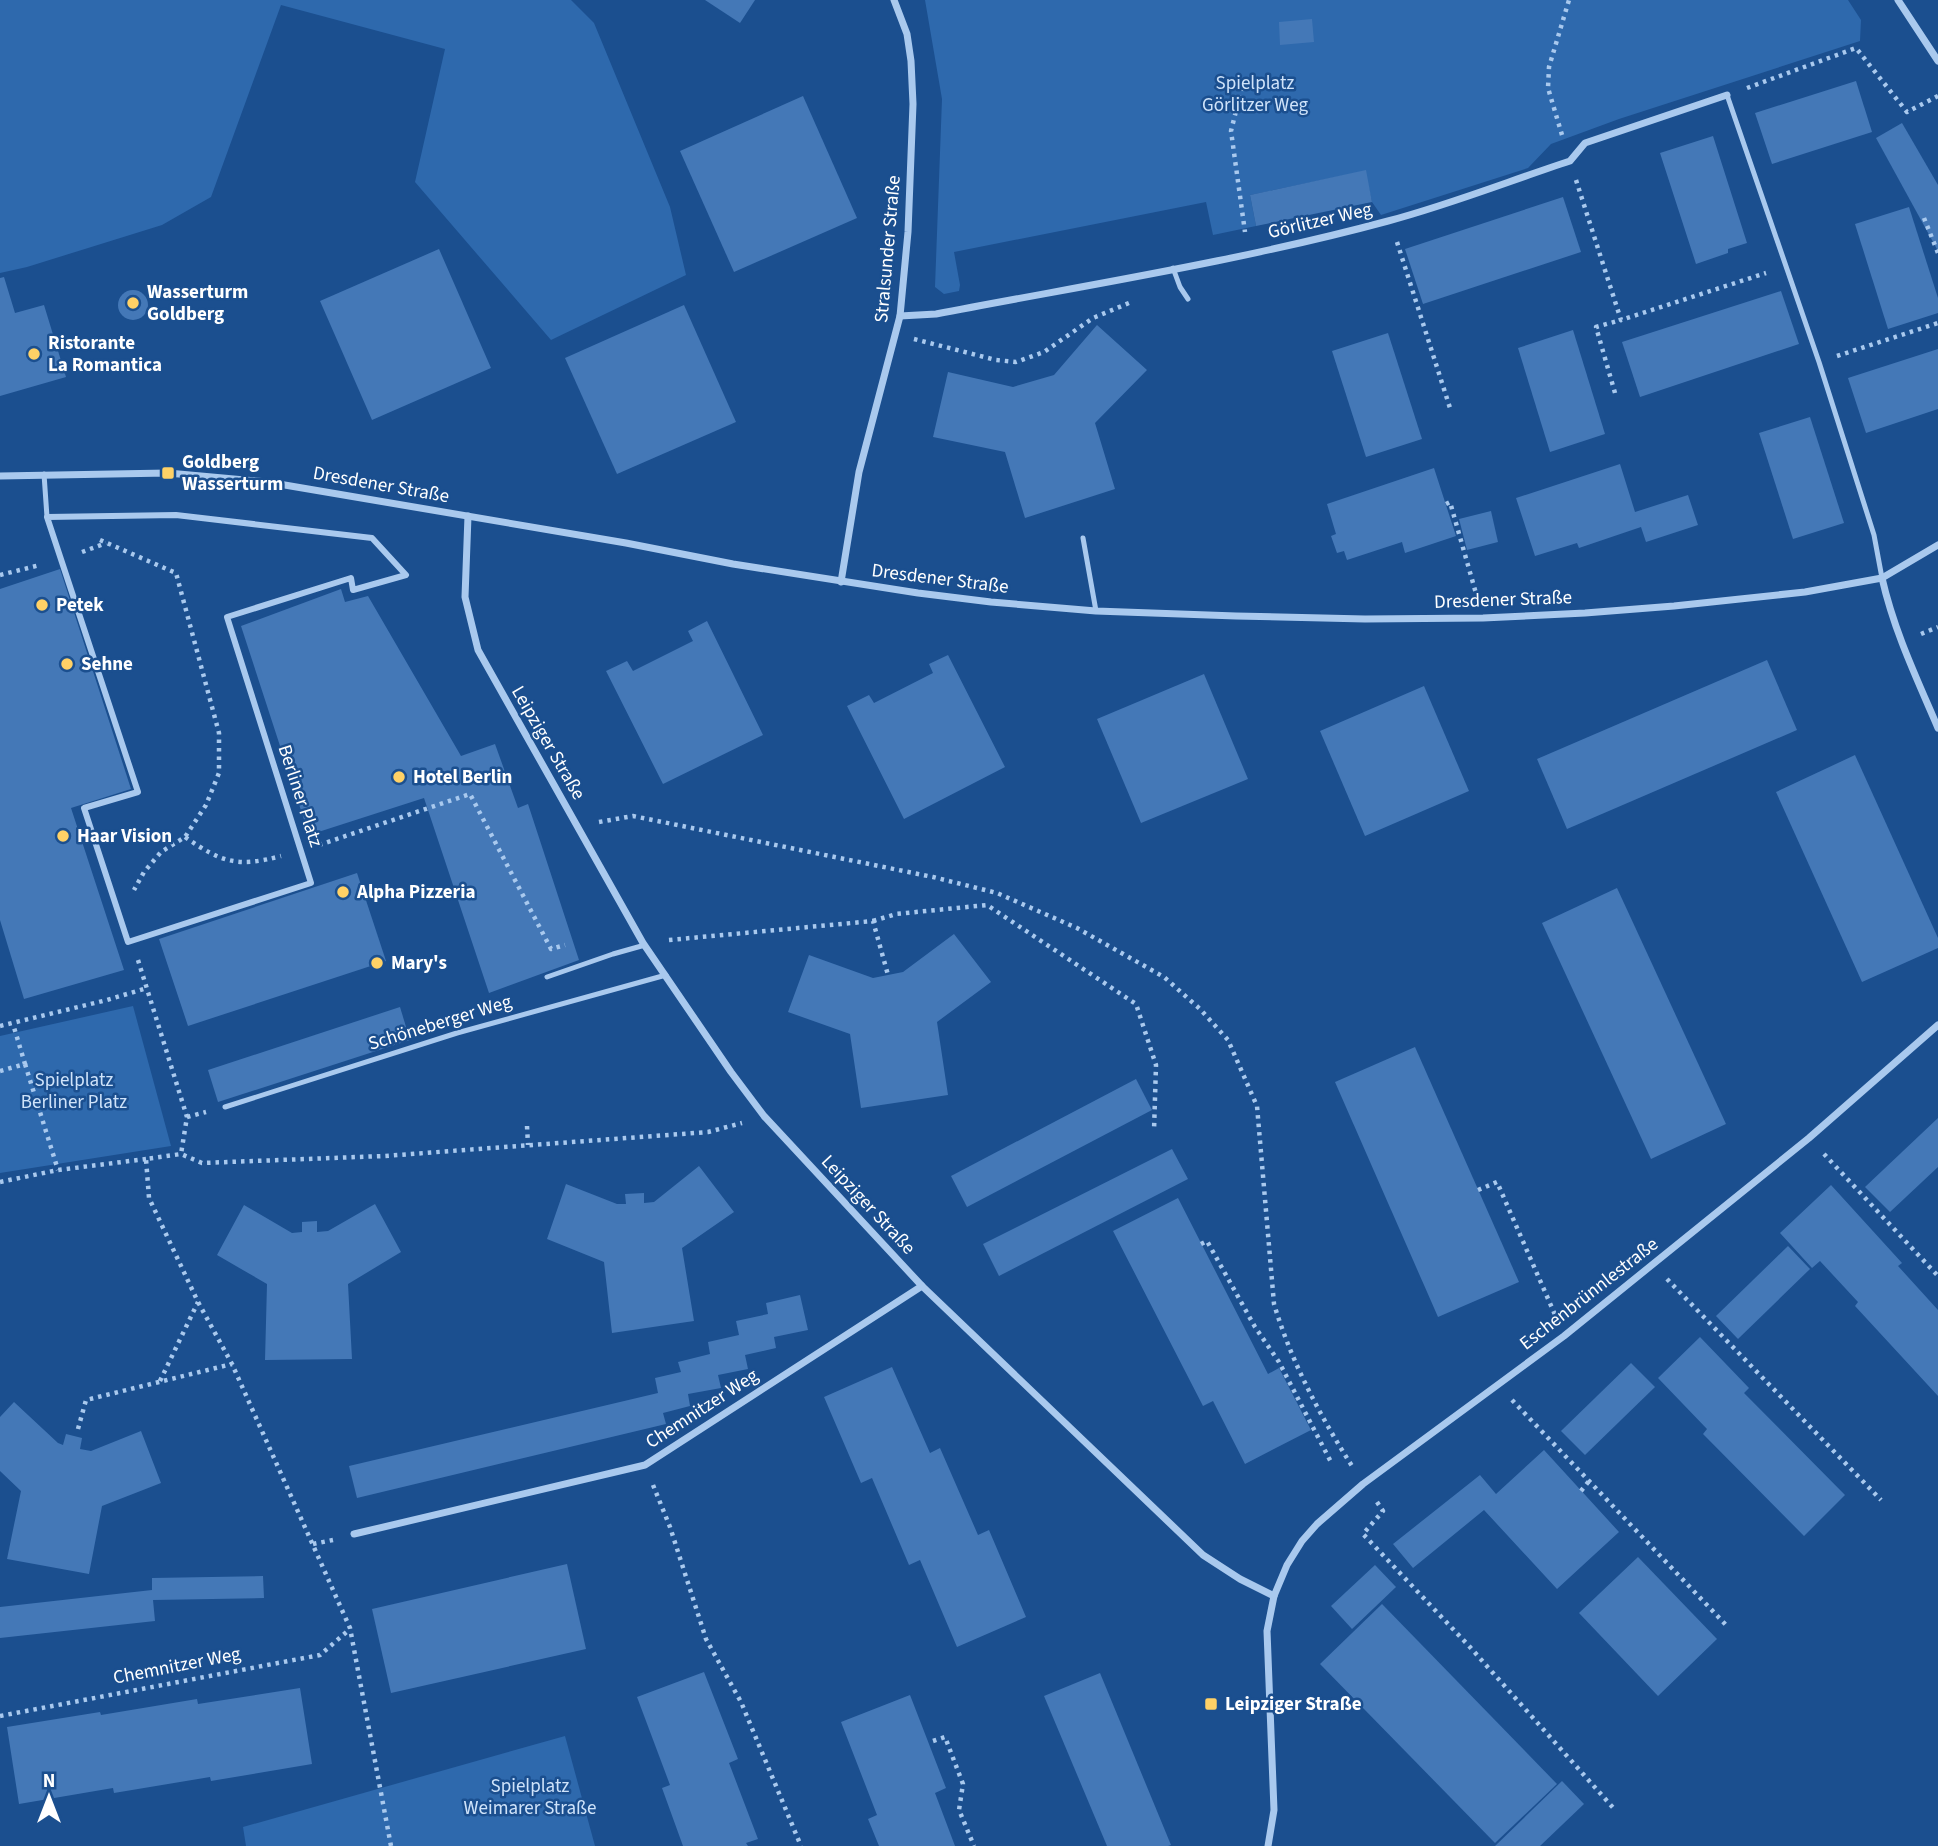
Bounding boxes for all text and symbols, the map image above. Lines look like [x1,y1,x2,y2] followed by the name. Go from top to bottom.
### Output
[1202,70,1308,119] park label: Spielplatz Görlitzer Weg
[868,174,908,324] street label: Stralsunder Straße
[1265,196,1375,246] street label: Görlitzer Weg
[147,279,248,328] place label: Wasserturm Goldberg
[125,295,141,311] marker: Wasserturm Goldberg
[48,330,162,379] place label: Ristorante La Romantica
[26,346,42,362] marker: Ristorante La Romantica
[182,449,283,498] place label: Goldberg Wasserturm
[311,460,451,510] street label: Dresdener Straße
[160,465,176,481] marker: Goldberg Wasserturm
[870,557,1010,601] street label: Dresdener Straße
[1434,584,1572,616] street label: Dresdener Straße
[56,592,104,619] place label: Petek
[34,597,50,613] marker: Petek
[81,651,133,678] place label: Sehne
[59,656,75,672] marker: Sehne
[504,681,592,805] street label: Leipziger Straße
[271,741,329,851] street label: Berliner Platz
[413,764,512,791] place label: Hotel Berlin
[391,769,407,785] marker: Hotel Berlin
[77,823,172,850] place label: Haar Vision
[55,828,71,844] marker: Haar Vision
[356,879,475,906] place label: Alpha Pizzeria
[335,884,351,900] marker: Alpha Pizzeria
[391,950,447,977] place label: Mary's
[369,955,385,971] marker: Mary's
[365,988,515,1058] street label: Schöneberger Weg
[21,1067,127,1116] park label: Spielplatz Berliner Platz
[815,1149,921,1261] street label: Leipziger Straße
[1514,1231,1664,1357] street label: Eschenbrünnlestraße
[640,1362,764,1456] street label: Chemnitzer Weg
[111,1640,243,1692] street label: Chemnitzer Weg
[1225,1691,1362,1718] place label: Leipziger Straße
[1203,1696,1219,1712] marker: Leipziger Straße
[14,1762,84,1832] north arrow
[43,1768,55,1795] text: N
[464,1773,596,1822] park label: Spielplatz Weimarer Straße

